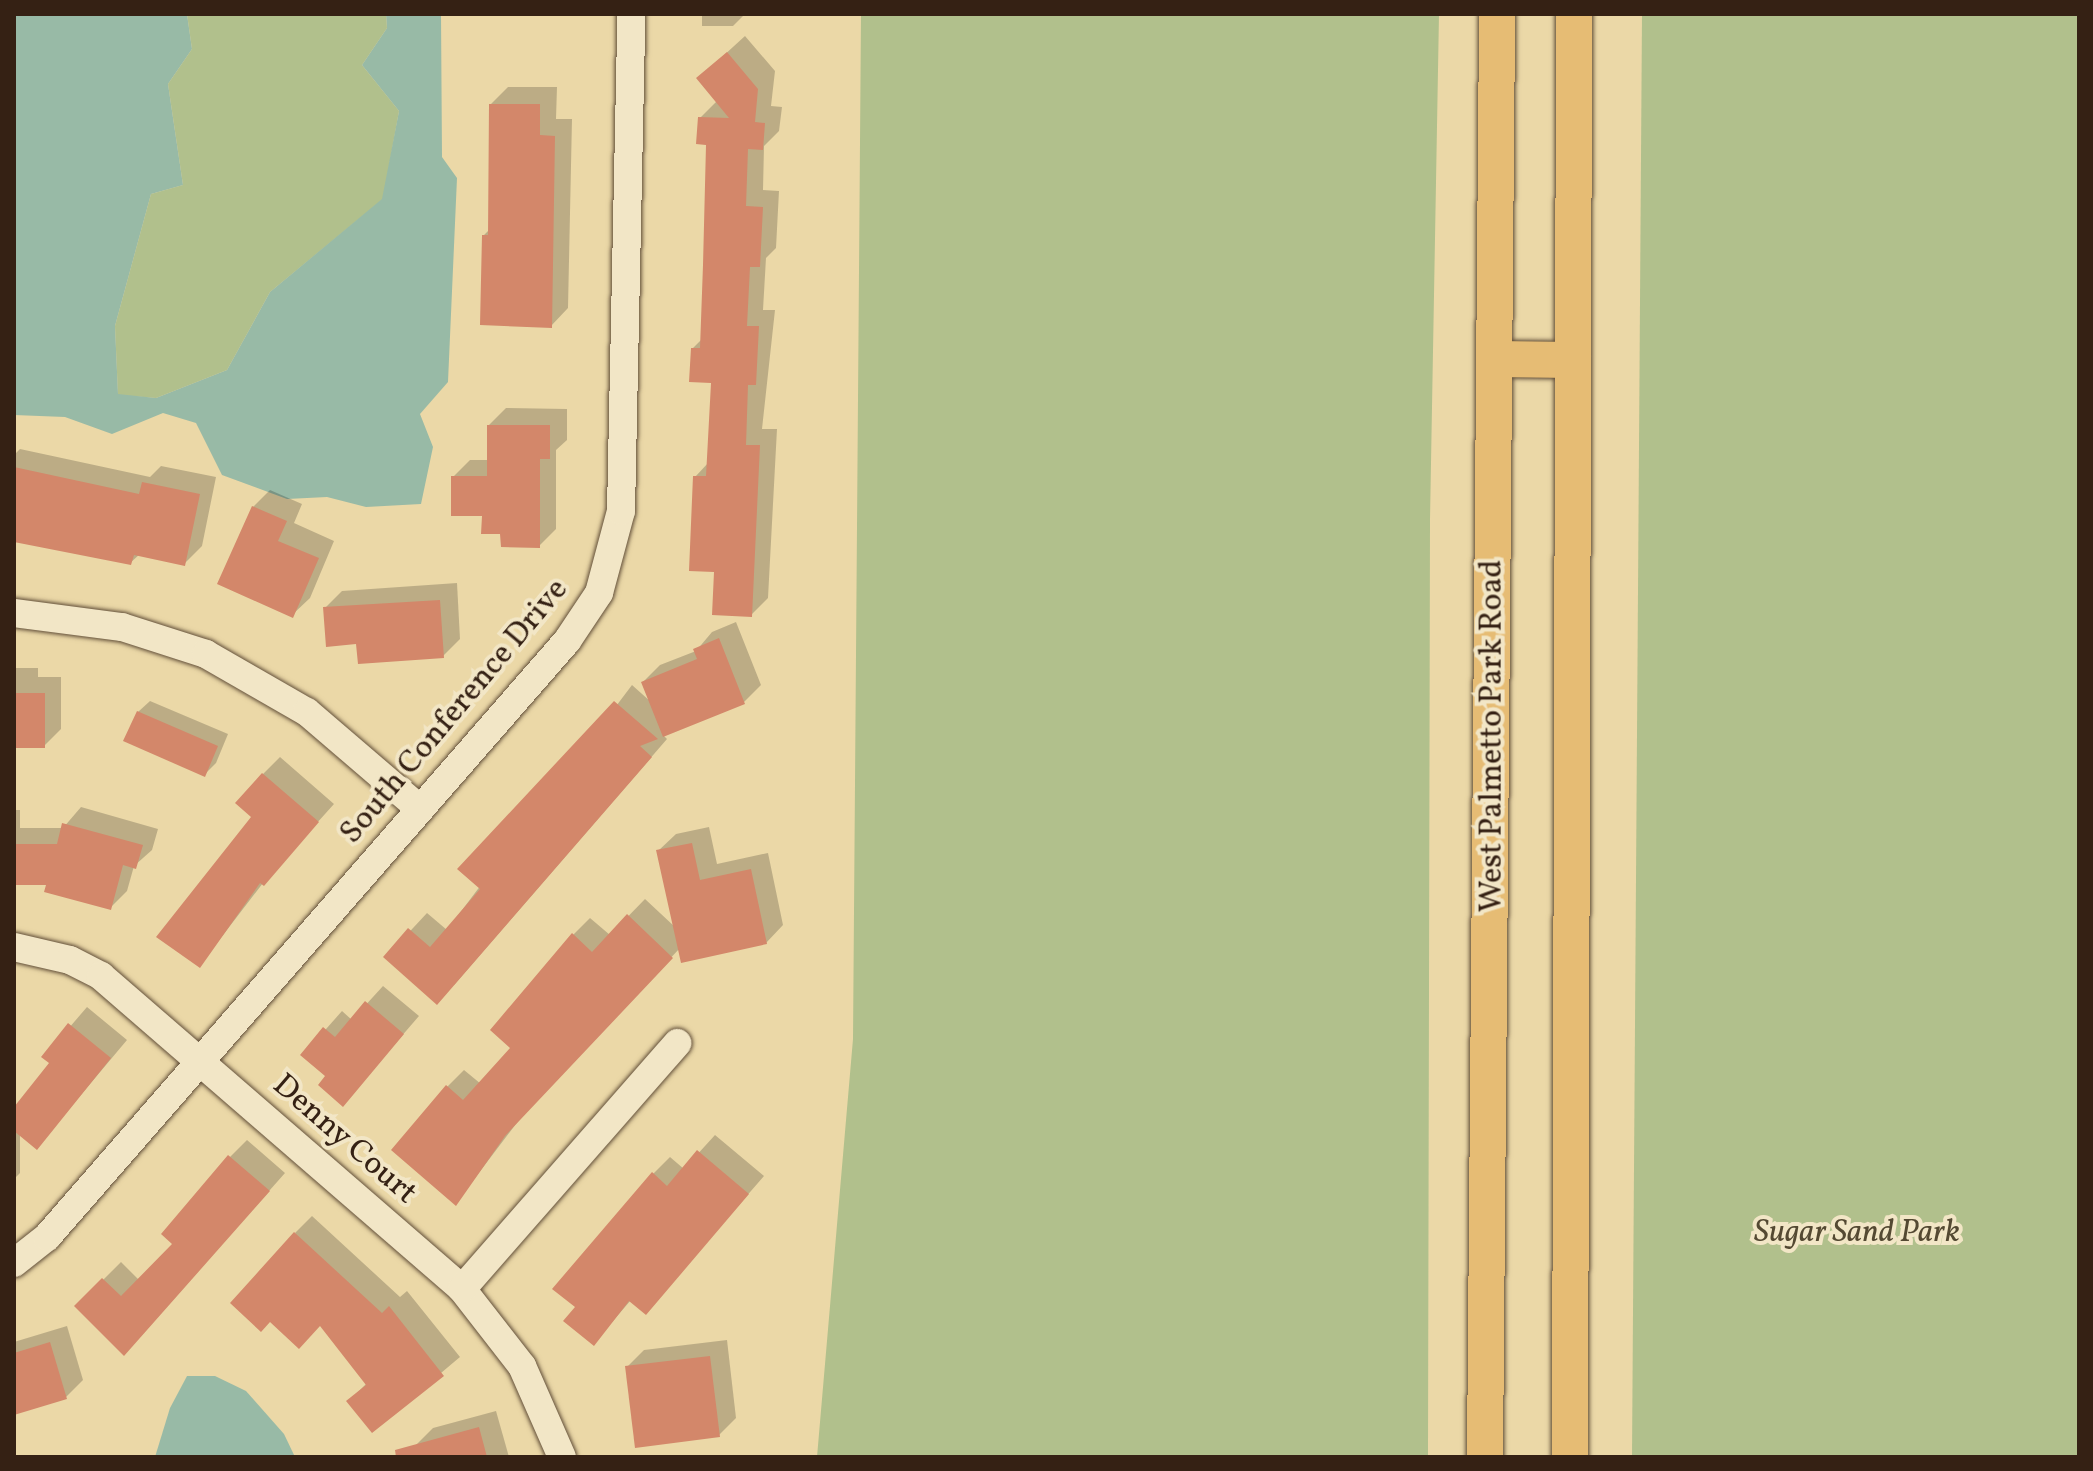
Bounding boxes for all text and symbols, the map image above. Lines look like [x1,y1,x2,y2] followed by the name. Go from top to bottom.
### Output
[1474,560,1512,912] street label: West Palmetto Park Road
[333,572,577,852] street label: South Conference Drive
[264,1067,424,1213] street label: Denny Court
[1754,1214,1960,1252] park label: Sugar Sand Park

